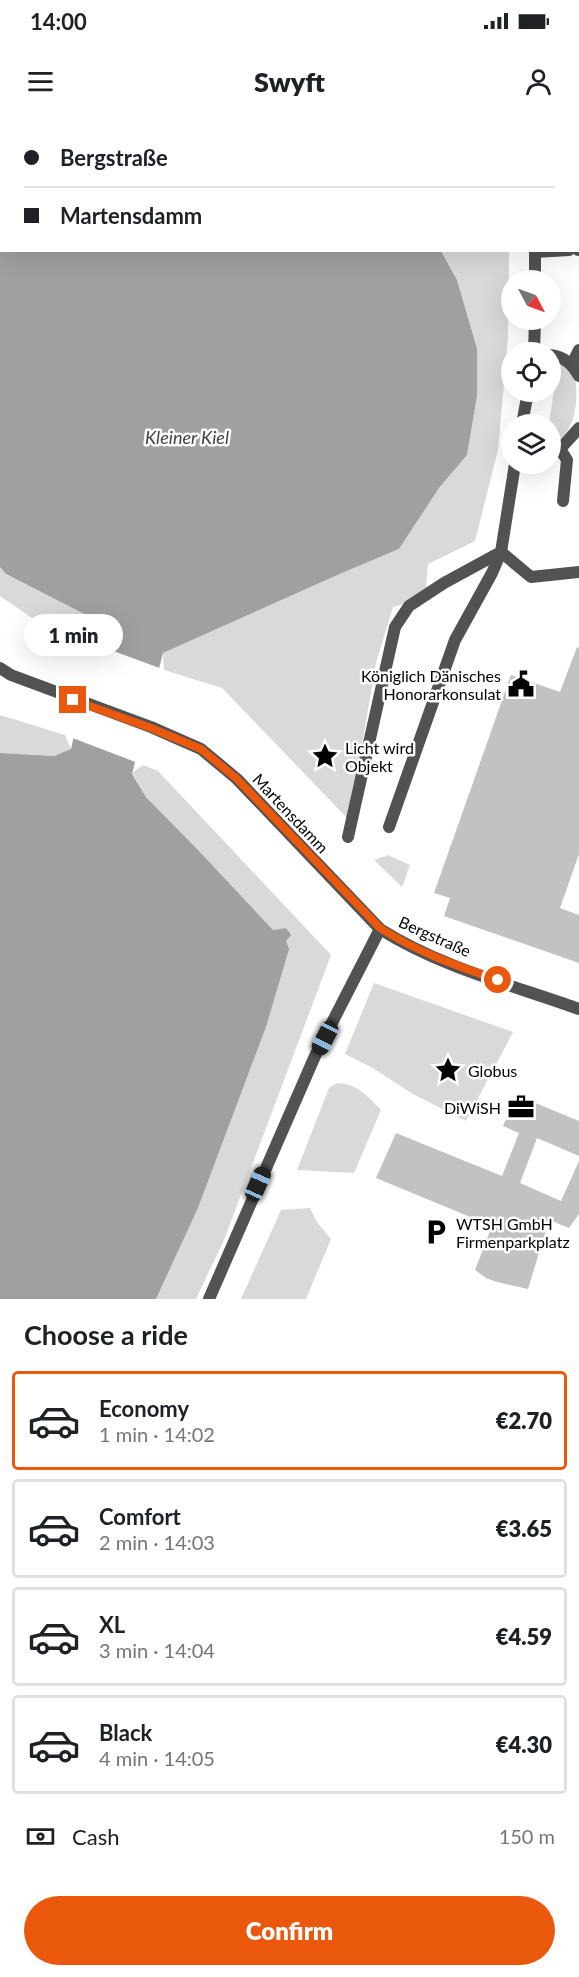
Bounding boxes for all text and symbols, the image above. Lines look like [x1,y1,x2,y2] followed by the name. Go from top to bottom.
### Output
[30,8,87,35] text: 14:00
[24,65,57,98] icon: menu
[254,65,325,98] text: Swyft
[522,65,555,98] icon: person
[60,144,168,171] text: Bergstraße
[60,202,202,229] text: Martensdamm
[501,270,561,330] north arrow
[501,270,561,474] map controls
[501,342,561,402] button: locate
[501,414,561,474] button: layers
[145,426,229,448] water label: Kleiner Kiel
[23,613,122,655] callout: 1 min
[49,623,98,647] text: 1 min
[361,666,501,703] place label: Königlich Dänisches Honorarkonsulat
[506,669,536,699] public building icon: Königlich Dänisches Honorarkonsulat
[59,686,86,713] route end
[345,738,414,775] place label: Licht wird Objekt
[310,741,340,771] place icon: Licht wird Objekt
[249,769,333,857] street label: Martensdamm
[396,912,474,960] street label: Bergstraße
[484,966,511,993] route start
[309,1018,341,1058] car
[433,1055,463,1085] place icon: Globus
[468,1061,517,1080] place label: Globus
[506,1092,536,1122] office icon: DiWiSH
[444,1098,501,1117] place label: DiWiSH
[242,1164,274,1204] car
[456,1214,570,1251] place label: WTSH GmbH Firmenparkplatz
[421,1217,451,1247] parking icon: WTSH GmbH Firmenparkplatz
[24,1318,188,1351] text: Choose a ride
[27,1394,81,1448] icon: car
[99,1395,189,1422] text: Economy
[496,1407,552,1434] text: €2.70
[99,1422,215,1446] text: 1 min · 14:02
[27,1502,81,1556] icon: car
[99,1503,181,1530] text: Comfort
[496,1515,552,1542] text: €3.65
[99,1530,215,1554] text: 2 min · 14:03
[27,1610,81,1664] icon: car
[99,1611,125,1638] text: XL
[496,1623,552,1650] text: €4.59
[99,1638,215,1662] text: 3 min · 14:04
[27,1718,81,1772] icon: car
[99,1719,152,1746] text: Black
[496,1731,552,1758] text: €4.30
[99,1746,215,1770] text: 4 min · 14:05
[24,1820,57,1853] icon: cash
[72,1823,119,1850] text: Cash
[499,1824,555,1848] text: 150 m
[24,1896,555,1965] button: Confirm

